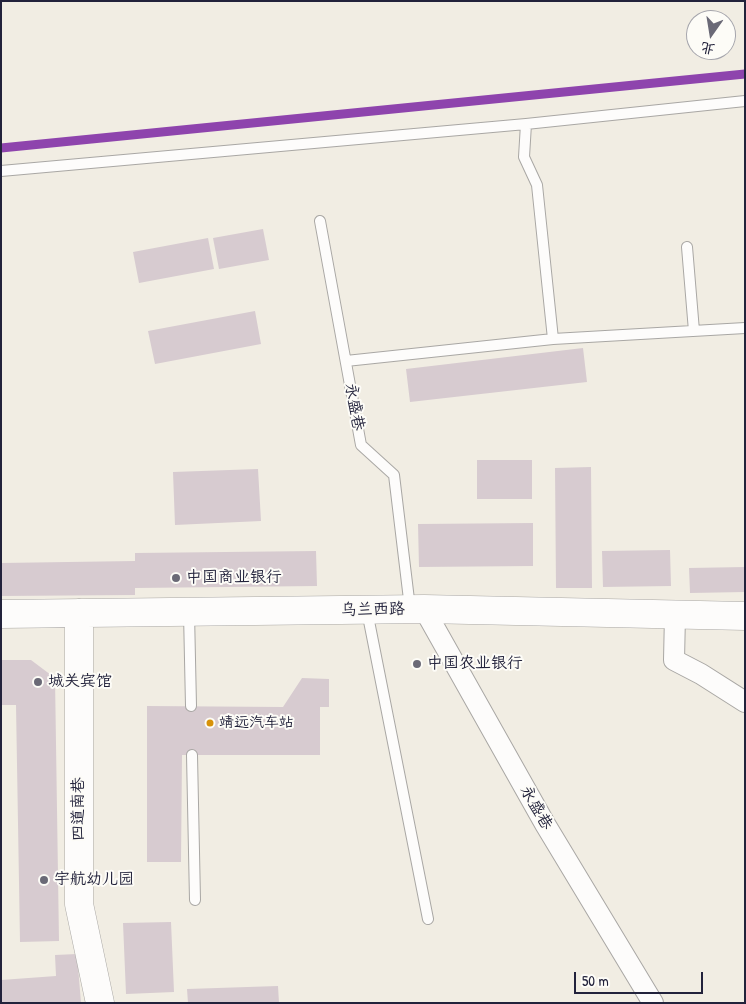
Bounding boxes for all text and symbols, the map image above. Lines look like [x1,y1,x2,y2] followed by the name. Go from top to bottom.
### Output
[686,10,736,60] north arrow
[699,38,717,60] text: 北
[340,382,368,432] street label: 永盛巷
[186,568,282,588] place label: 中国商业银行
[170,572,182,584] marker: 中国商业银行
[341,600,405,620] street label: 乌兰西路
[427,654,523,674] place label: 中国农业银行
[411,658,423,670] marker: 中国农业银行
[48,672,112,692] place label: 城关宾馆
[32,676,44,688] marker: 城关宾馆
[219,714,294,732] place label: 靖远汽车站
[205,718,215,728] marker: 靖远汽车站
[69,777,89,841] street label: 四道南巷
[516,782,556,834] street label: 永盛巷
[54,870,134,890] place label: 宇航幼儿园
[38,874,50,886] marker: 宇航幼儿园
[576,962,705,994] scale bar
[582,970,609,991] text: 50 m

